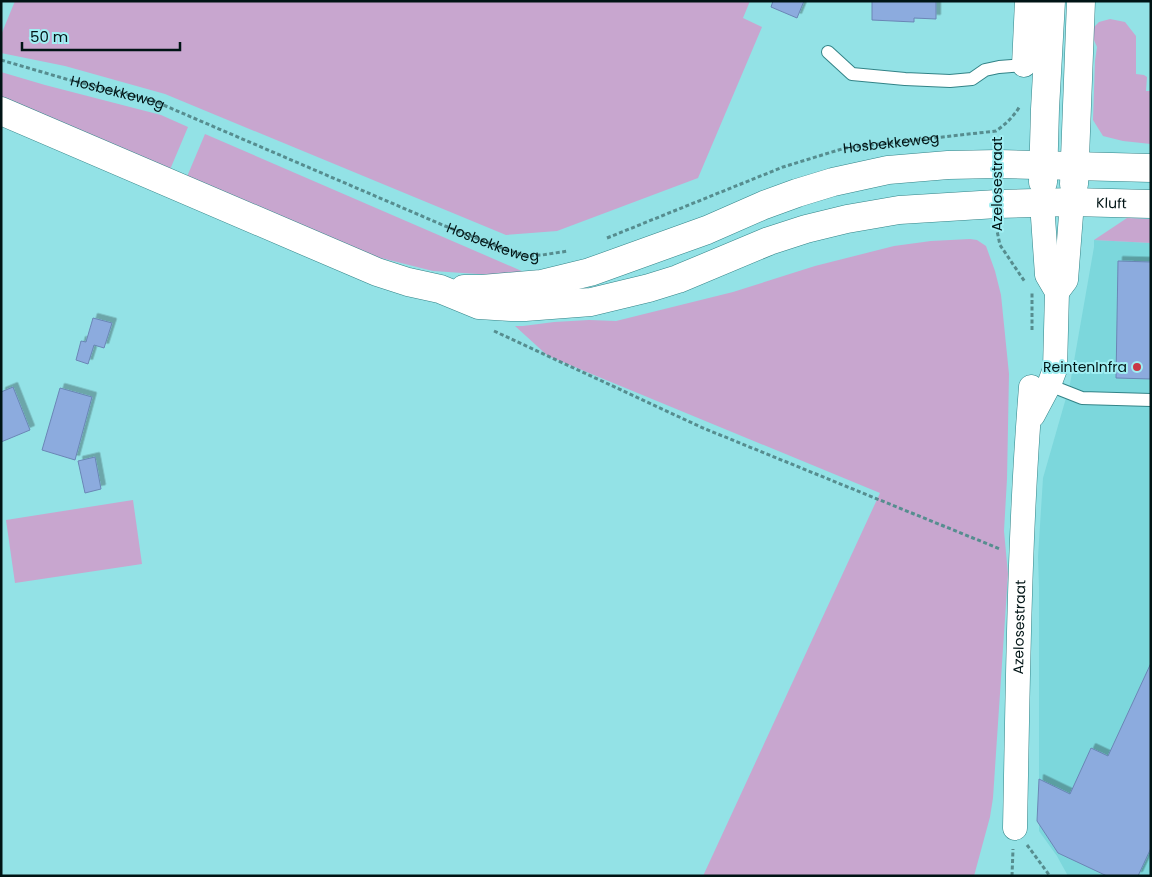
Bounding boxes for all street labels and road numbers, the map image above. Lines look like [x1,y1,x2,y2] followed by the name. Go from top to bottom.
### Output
[68,70,168,115] street label: Hosbekkeweg
[842,127,940,158] street label: Hosbekkeweg
[987,137,1007,231] street label: Azelosestraat
[1096,193,1127,213] street label: Kluft
[444,218,540,267] street label: Hosbekkeweg
[1008,579,1030,675] street label: Azelosestraat

